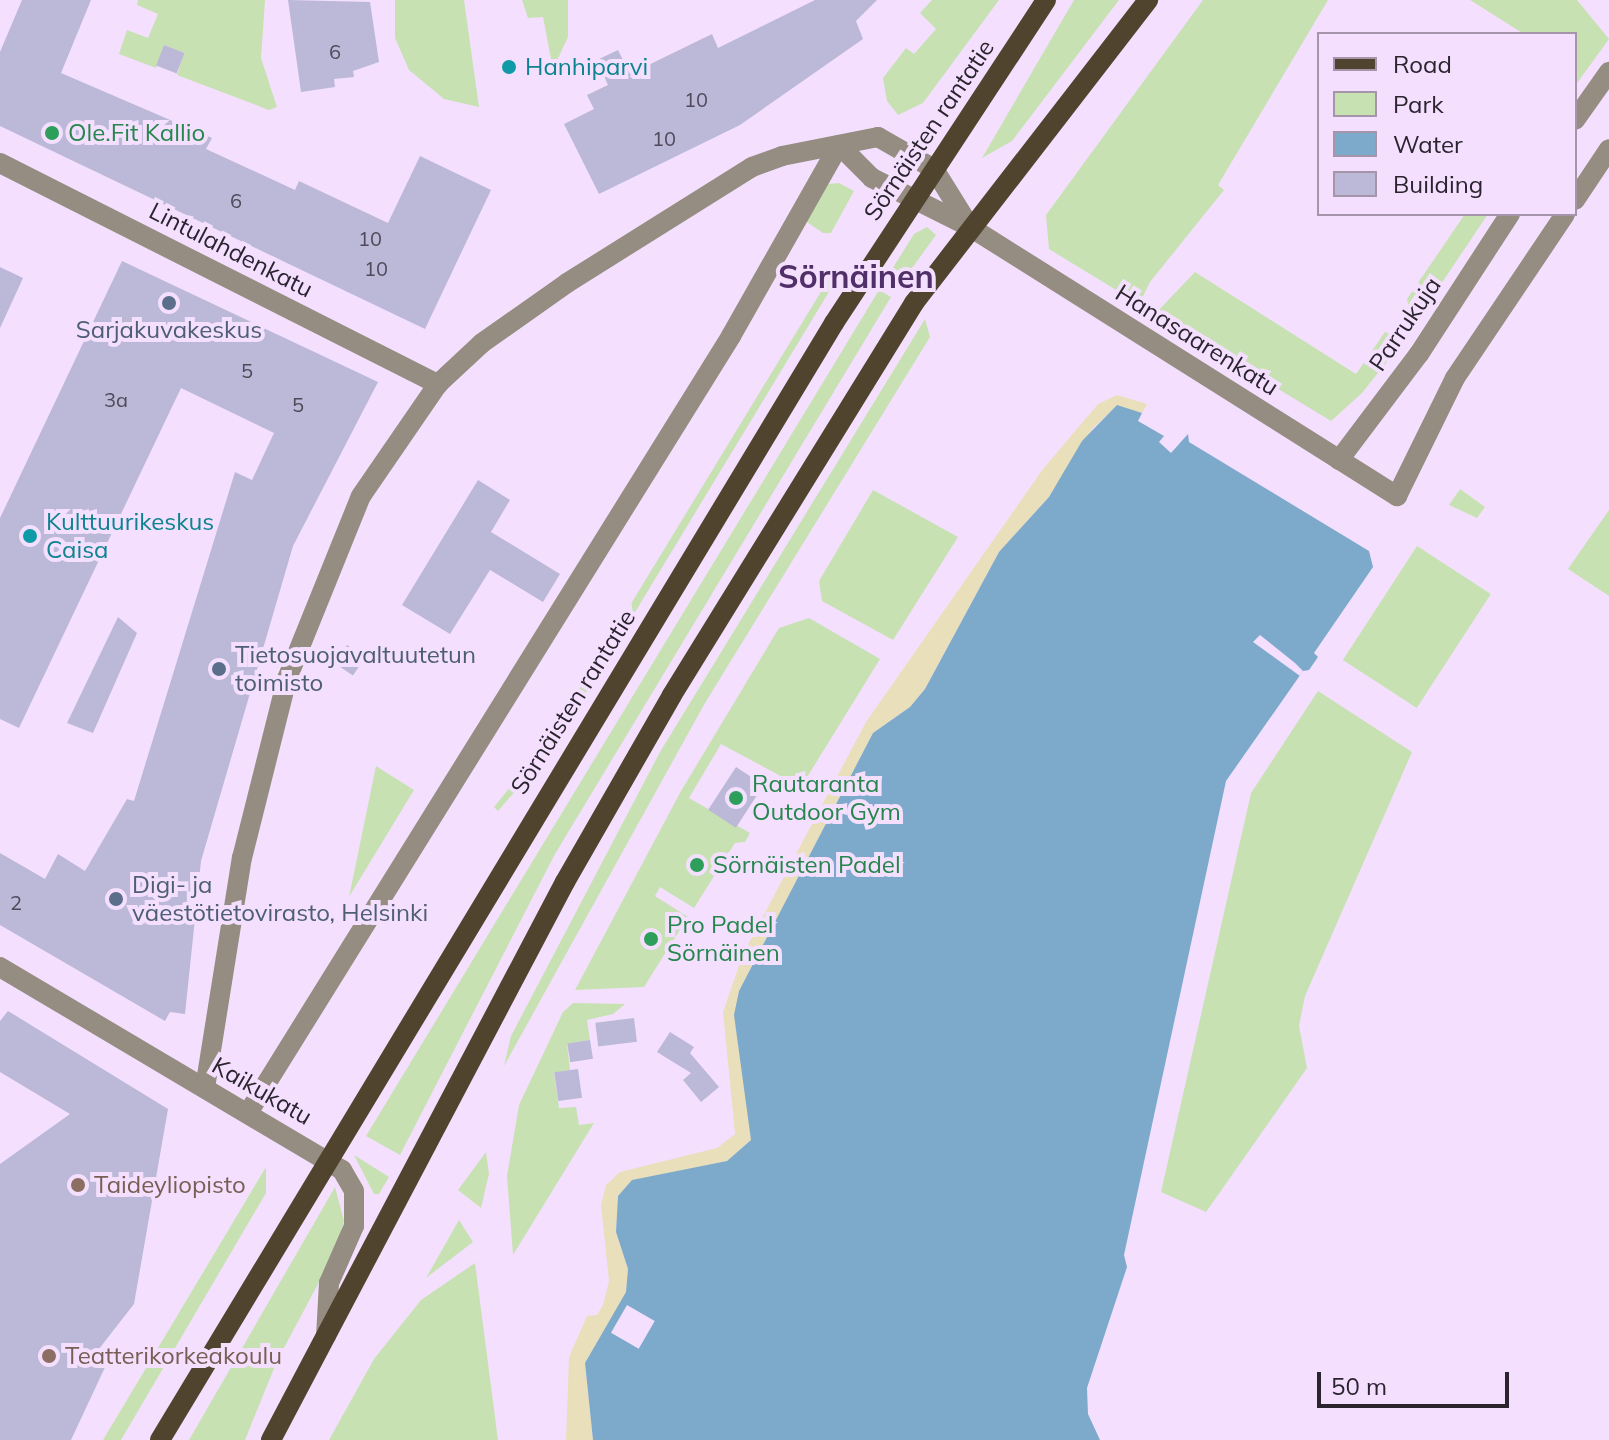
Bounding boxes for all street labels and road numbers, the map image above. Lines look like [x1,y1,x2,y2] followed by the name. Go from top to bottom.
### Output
[858,34,1000,226] street label: Sörnäisten rantatie
[144,196,318,304] street label: Lintulahdenkatu
[1363,272,1447,376] street label: Parrukuja
[1110,278,1284,402] street label: Hanasaarenkatu
[505,604,641,800] street label: Sörnäisten rantatie
[207,1051,317,1131] street label: Kaikukatu

